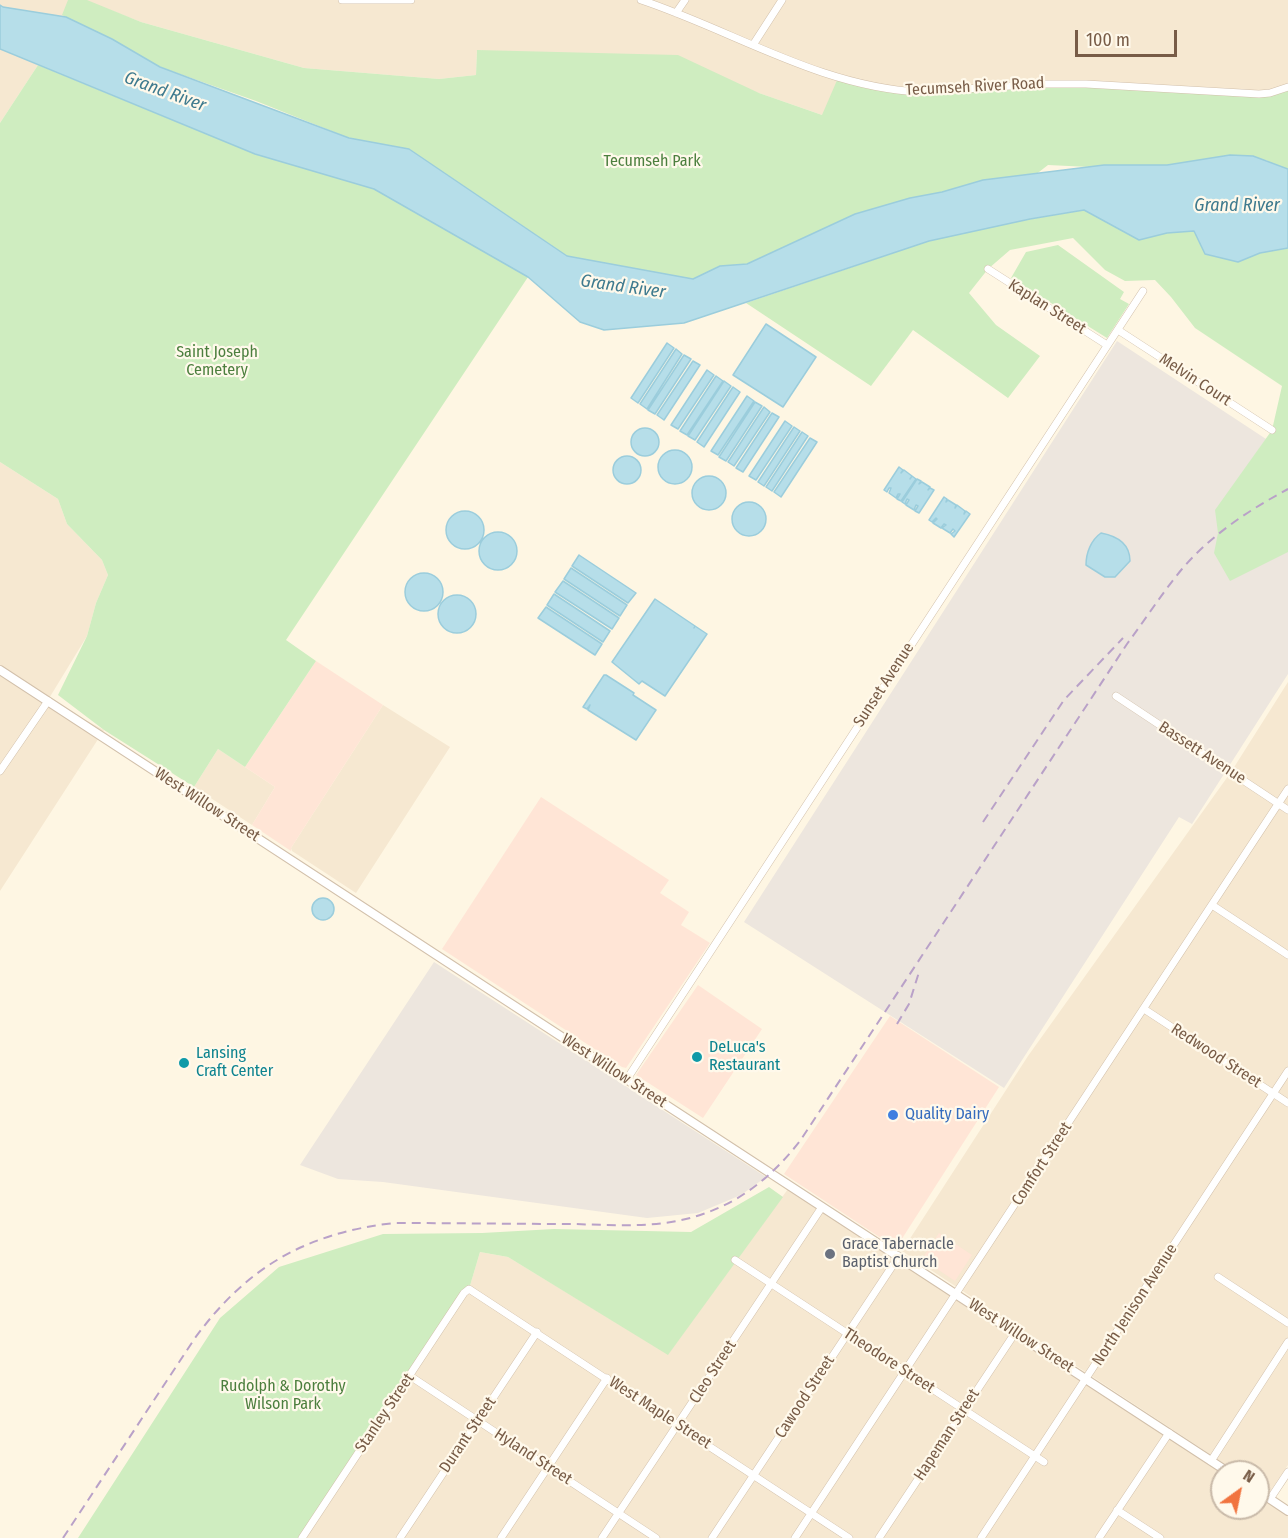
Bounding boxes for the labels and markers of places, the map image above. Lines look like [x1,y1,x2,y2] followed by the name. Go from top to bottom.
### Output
[709,1038,780,1076] place label: DeLuca's Restaurant
[196,1044,273,1082] place label: Lansing Craft Center
[690,1050,704,1064] marker: DeLuca's Restaurant
[177,1056,191,1070] marker: Lansing Craft Center
[905,1105,989,1125] place label: Quality Dairy
[886,1108,900,1122] marker: Quality Dairy
[842,1235,954,1273] place label: Grace Tabernacle Baptist Church
[823,1247,837,1261] marker: Grace Tabernacle Baptist Church

